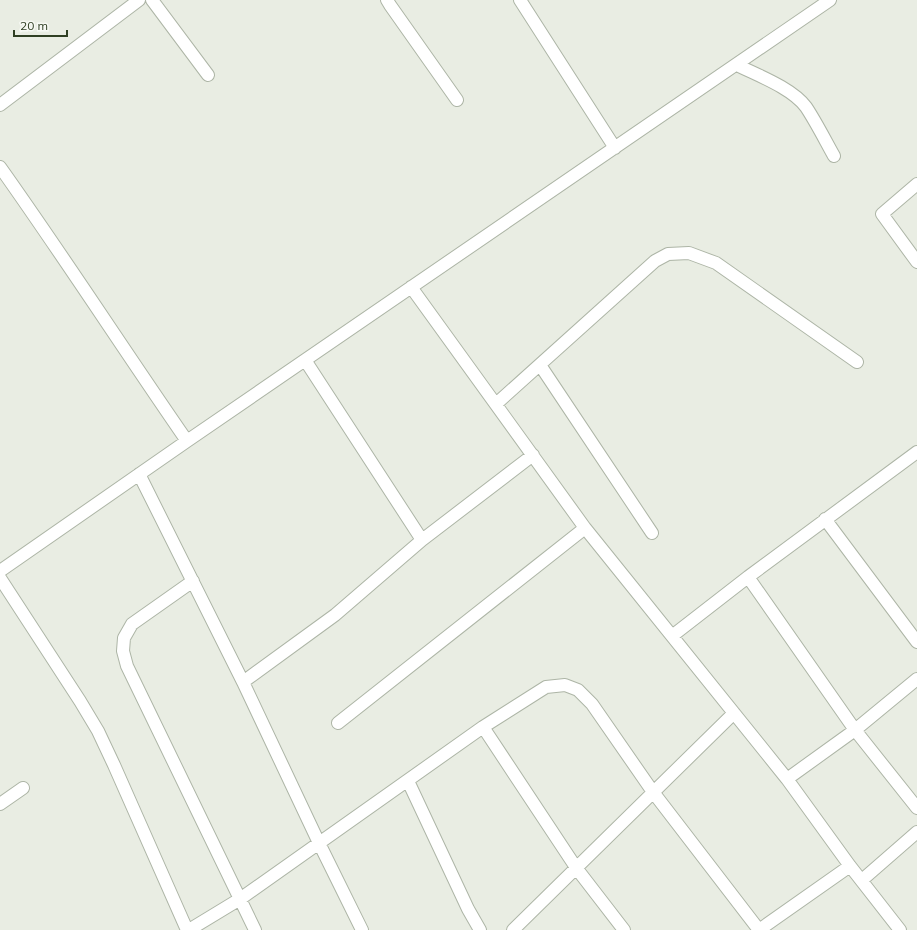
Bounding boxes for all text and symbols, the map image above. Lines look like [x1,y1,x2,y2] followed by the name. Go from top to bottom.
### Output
[14,12,67,38] scale bar
[20,18,48,33] text: 20 m

